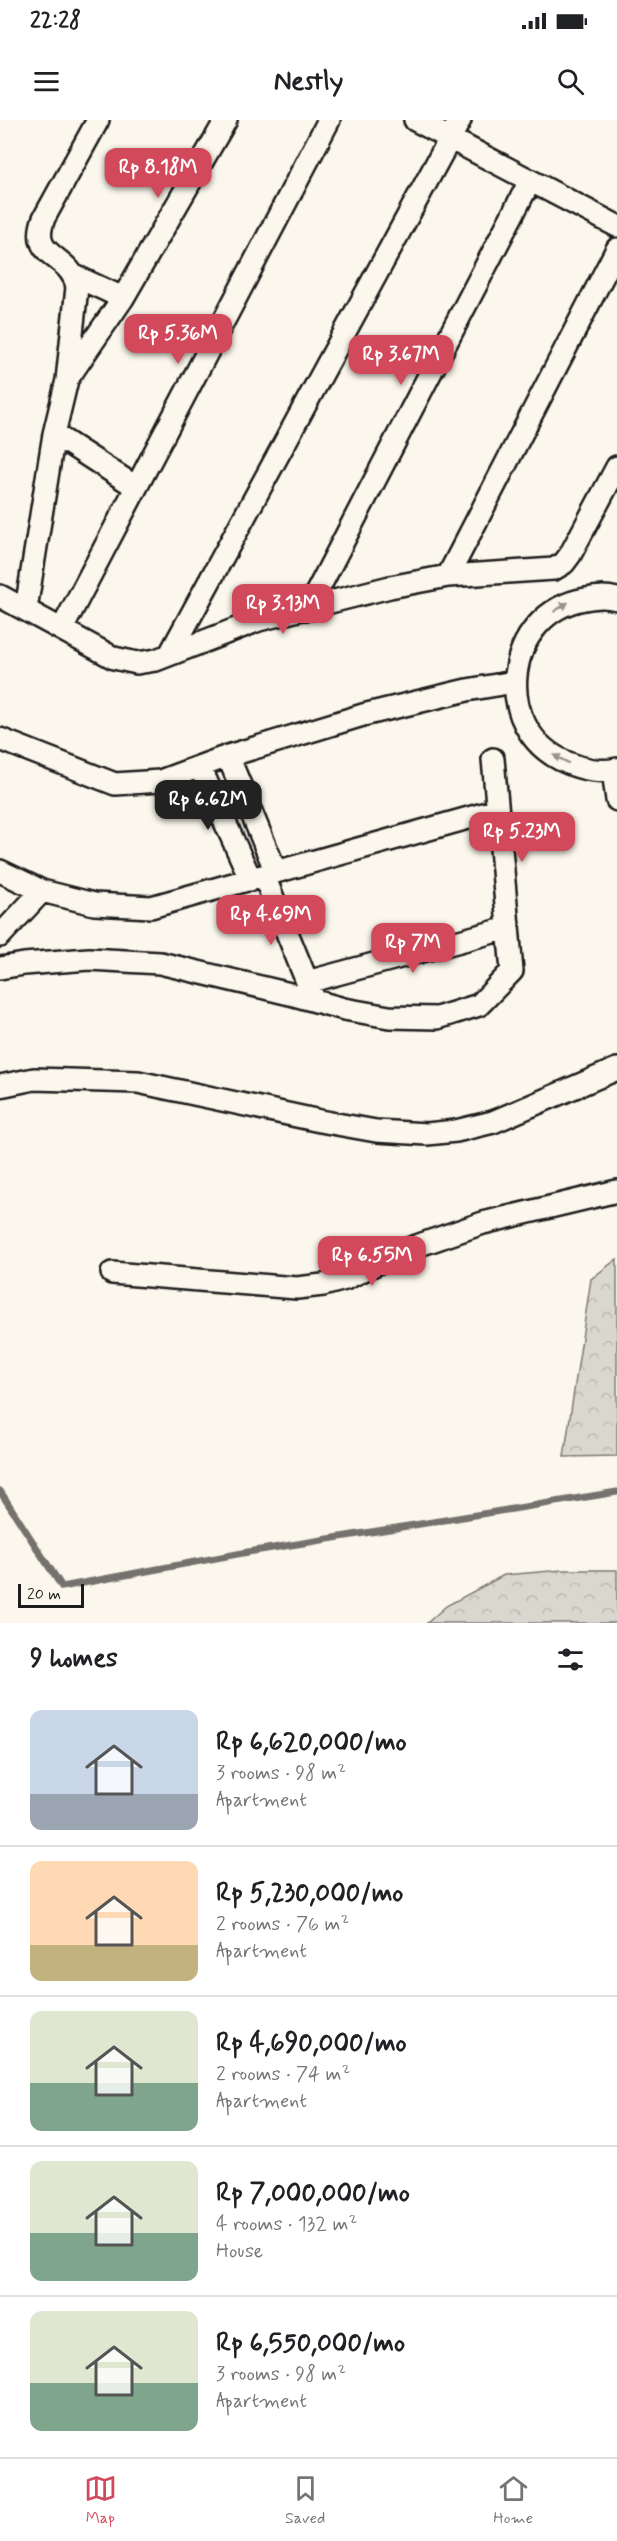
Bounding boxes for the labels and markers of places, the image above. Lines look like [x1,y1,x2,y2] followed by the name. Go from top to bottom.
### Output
[96,148,220,199] pin: Rp 8.18M
[116,314,240,365] pin: Rp 5.36M
[339,335,463,386] pin: Rp 3.67M
[221,584,345,635] pin: Rp 3.13M
[146,780,270,831] pin: Rp 6.62M
[460,812,584,863] pin: Rp 5.23M
[209,895,333,946] pin: Rp 4.69M
[371,923,455,974] pin: Rp 7M
[310,1236,434,1287] pin: Rp 6.55M

